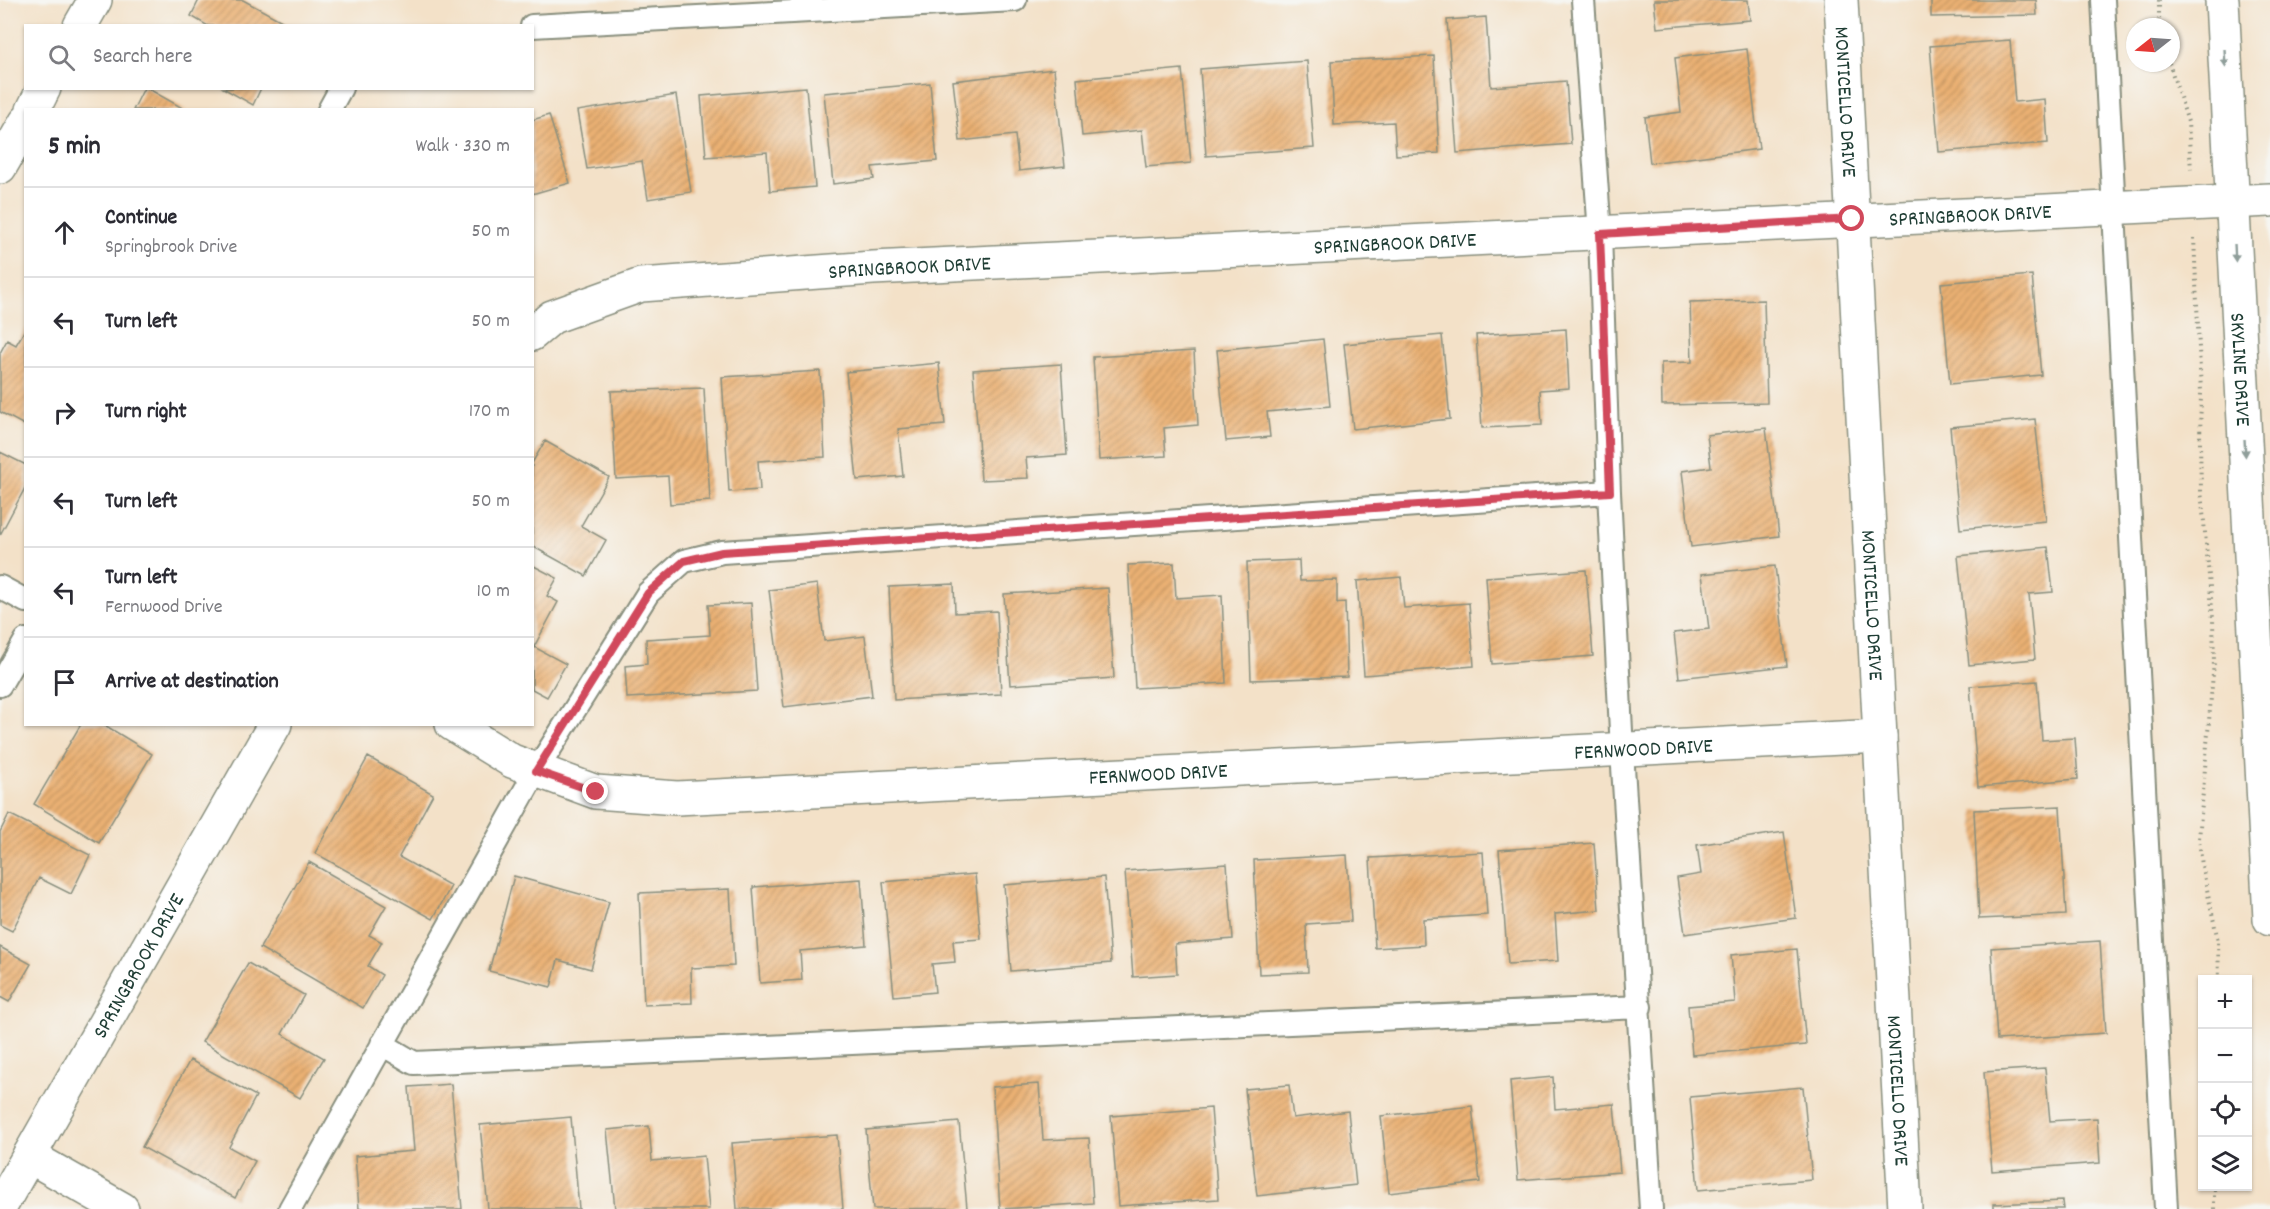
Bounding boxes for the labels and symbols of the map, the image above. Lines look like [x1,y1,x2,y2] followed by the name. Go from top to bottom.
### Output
[2126,18,2180,72] north arrow
[1824,26,1862,179] street label: MONTICELLO DRIVE
[2220,49,2229,68] one-way arrow
[1888,199,2053,237] street label: SPRINGBROOK DRIVE
[1838,205,1864,231] route start
[1313,227,1477,265] street label: SPRINGBROOK DRIVE
[2230,244,2239,263] one-way arrow
[827,250,992,289] street label: SPRINGBROOK DRIVE
[2220,312,2256,428] street label: SKYLINE DRIVE
[2240,438,2250,457] one-way arrow
[1851,529,1889,682] street label: MONTICELLO DRIVE
[1574,733,1714,770] street label: FERNWOOD DRIVE
[1088,758,1229,795] street label: FERNWOOD DRIVE
[582,778,608,804] route end
[87,888,194,1045] street label: SPRINGBROOK DRIVE
[1877,1014,1915,1167] street label: MONTICELLO DRIVE

